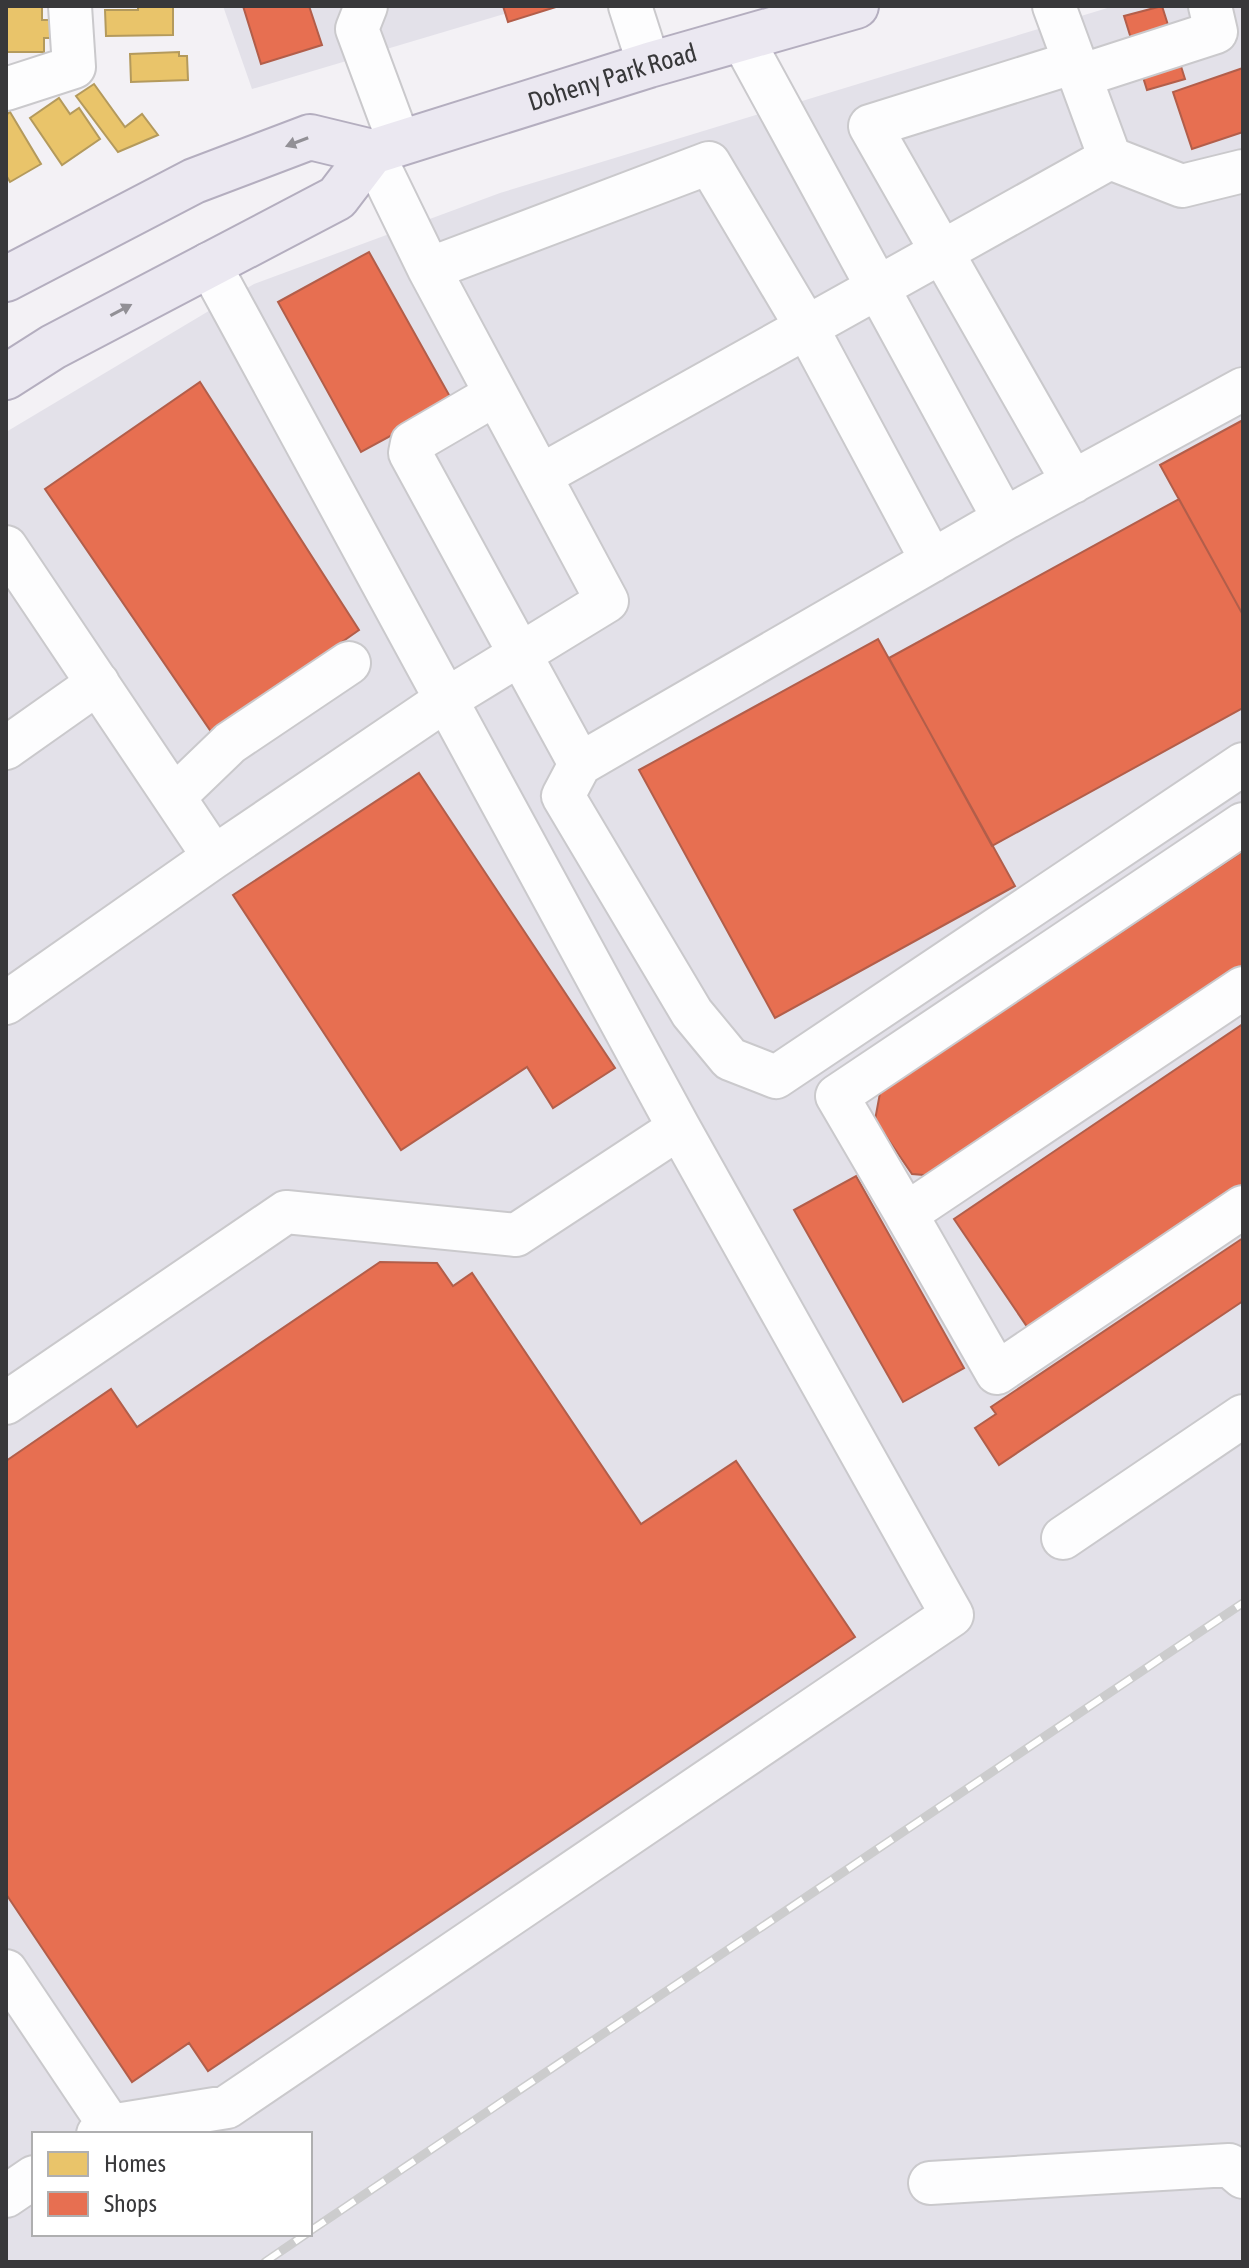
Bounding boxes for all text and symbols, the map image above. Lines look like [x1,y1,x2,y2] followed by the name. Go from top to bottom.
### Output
[524,37,700,117] street label: Doheny Park Road
[285,136,309,149] one-way arrow
[110,304,133,317] one-way arrow
[32,2132,312,2236] legend
[104,2150,166,2177] text: Homes
[104,2190,157,2217] text: Shops

